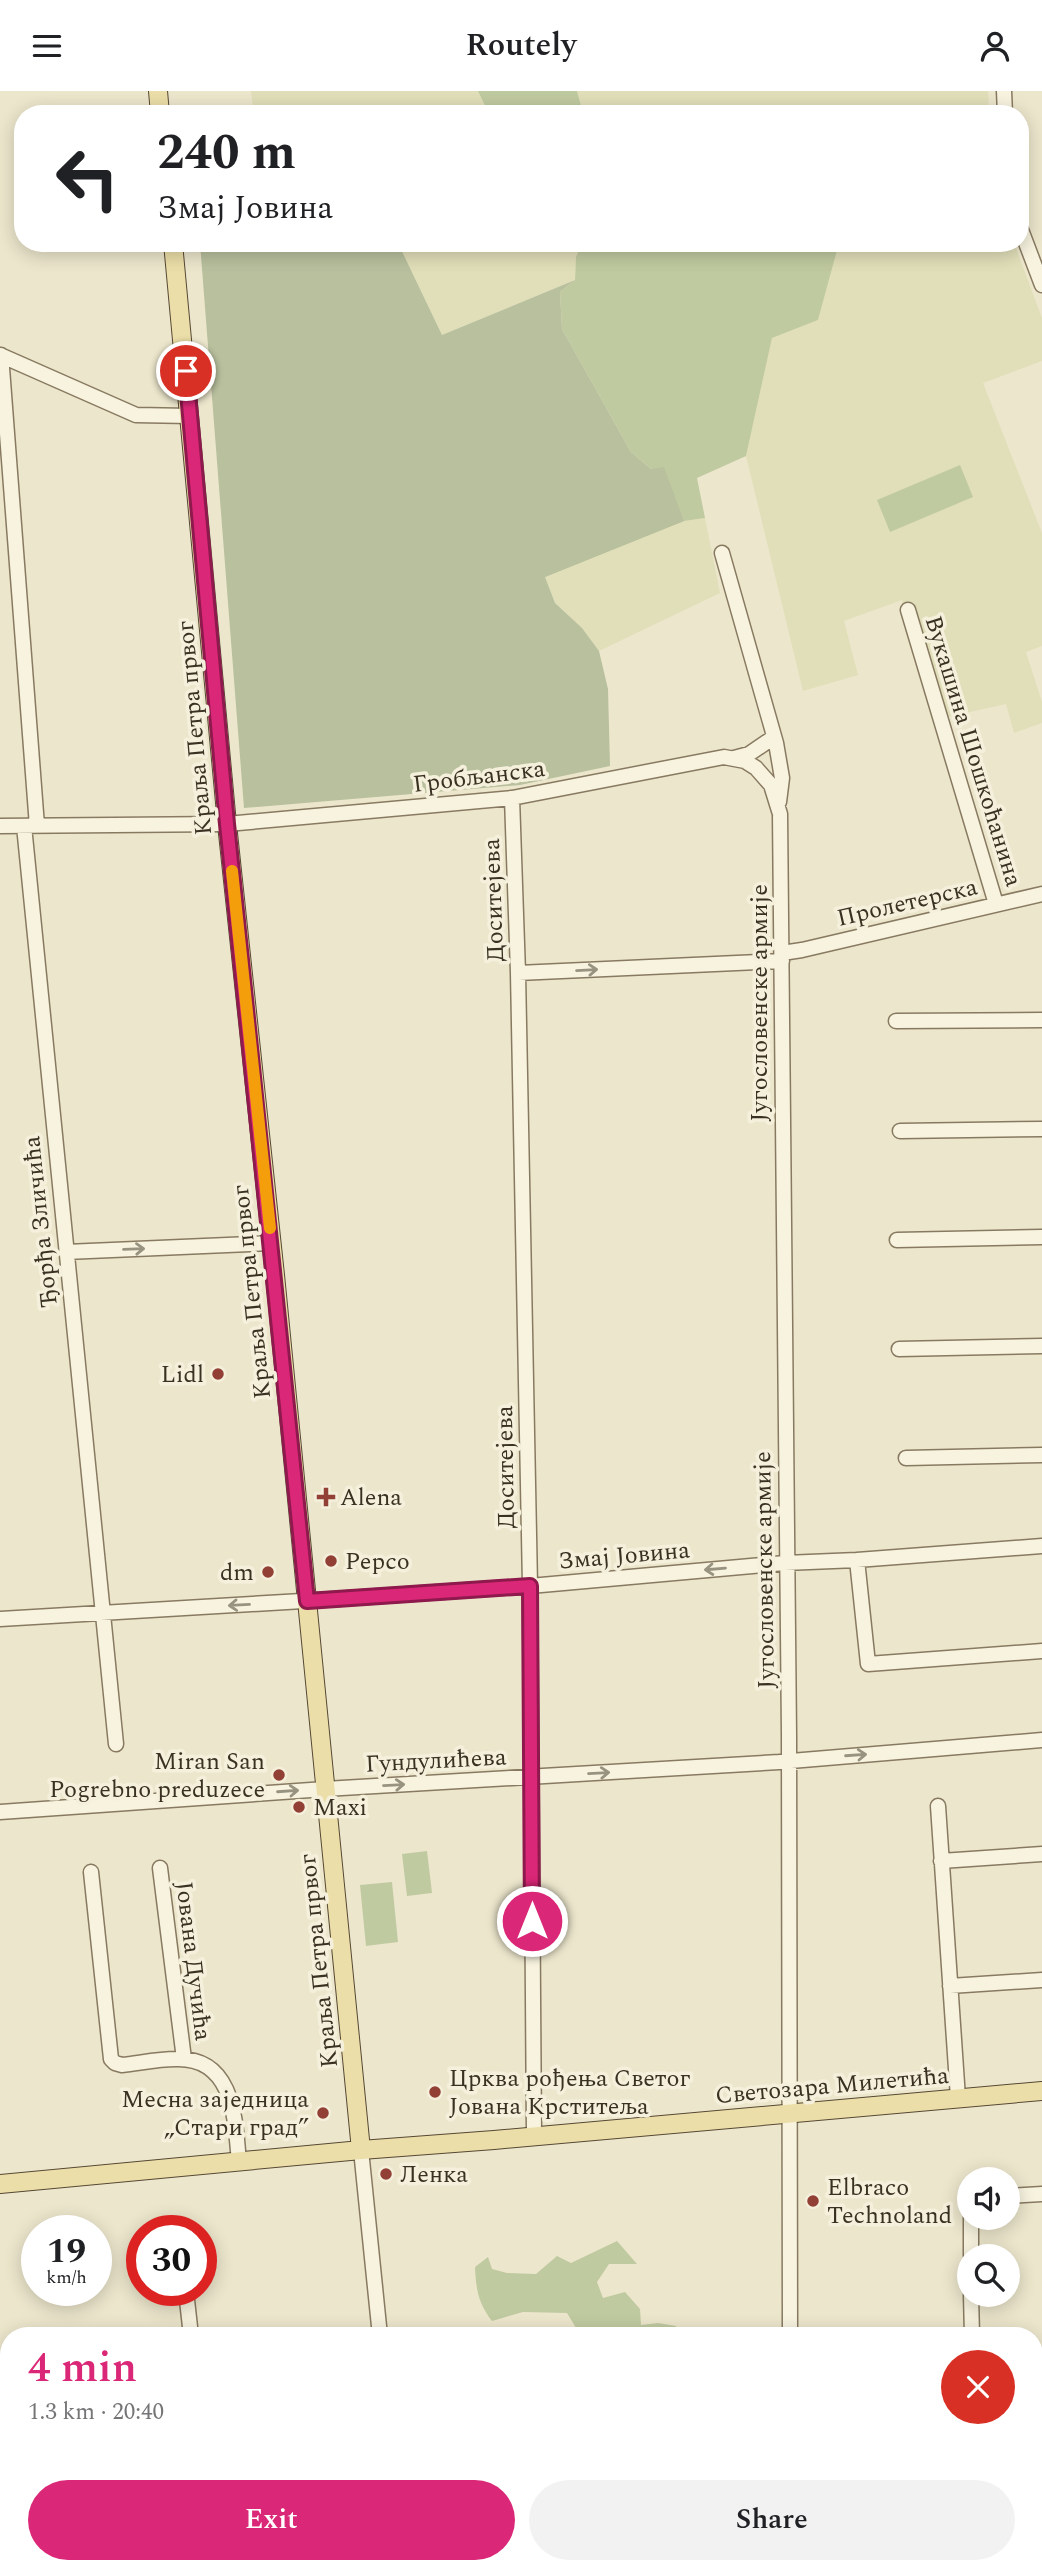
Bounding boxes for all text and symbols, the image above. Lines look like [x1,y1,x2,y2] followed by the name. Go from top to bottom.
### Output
[465,21,577,70] text: Routely
[28,27,66,65] icon: menu
[976,27,1014,65] icon: person
[157,116,296,191] text: 240 m
[42,133,133,224] icon: left
[157,184,333,233] text: Змај Јовина
[156,341,216,401] pin
[167,352,205,390] icon: arrive
[915,611,1031,891] street label: Вукашина Шошкоћанина
[168,619,222,837] street label: Краља Петра првог
[411,751,547,803] street label: Гробљанска
[474,837,514,962] street label: Доситејева
[833,869,981,937] street label: Пролетерска
[742,884,778,1122] street label: Југословенске армије
[575,964,598,977] one-way arrow
[14,1134,68,1310] street label: Ђорђа Зличића
[223,1183,281,1401] street label: Краља Петра првог
[122,1242,145,1255] one-way arrow
[161,1357,204,1393] place label: Lidl
[210,1366,226,1382] marker: Lidl
[487,1405,525,1529] street label: Доситејева
[745,1451,785,1689] street label: Југословенске армије
[340,1480,402,1516] place label: Alena
[318,1489,334,1505] marker: Alena
[557,1532,692,1580] street label: Змај Јовина
[345,1544,410,1580] place label: Pepco
[323,1553,339,1569] marker: Pepco
[220,1555,254,1591] place label: dm
[705,1563,727,1576] one-way arrow
[260,1564,276,1580] marker: dm
[228,1599,251,1612] one-way arrow
[364,1739,508,1783] street label: Гундулићева
[49,1744,265,1808] place label: Miran San Pogrebno preduzece
[845,1748,868,1761] one-way arrow
[587,1766,610,1779] one-way arrow
[271,1767,287,1783] marker: Miran San Pogrebno preduzece
[382,1778,404,1791] one-way arrow
[276,1784,299,1797] one-way arrow
[313,1790,367,1826] place label: Maxi
[291,1799,307,1815] marker: Maxi
[290,1852,348,2070] street label: Краља Петра првог
[165,1879,221,2043] street label: Јована Дучића
[495,1884,569,1958] position arrow
[714,2058,951,2114] street label: Светозара Милетића
[449,2061,691,2125] place label: Црква рођења Светог Јована Крститеља
[121,2082,309,2146] place label: Месна заједница „Стари град”
[427,2084,443,2100] marker: Црква рођења Светог Јована Крститеља
[315,2105,331,2121] marker: Месна заједница „Стари град”
[400,2157,468,2193] place label: Ленка
[378,2166,394,2182] marker: Ленка
[957,2167,1020,2307] map controls
[957,2167,1020,2230] button: sound
[827,2170,952,2234] place label: Elbraco Technoland
[805,2193,821,2209] marker: Elbraco Technoland
[126,2215,217,2306] speed limit sign: 30
[47,2225,86,2278] text: 19
[957,2244,1020,2307] button: search
[46,2264,87,2291] text: km/h
[28,2337,137,2400] text: 4 min
[941,2350,1015,2424] button: close
[28,2395,164,2430] text: 1.3 km · 20:40
[28,2480,515,2560] button: Exit
[529,2480,1015,2560] button: Share

